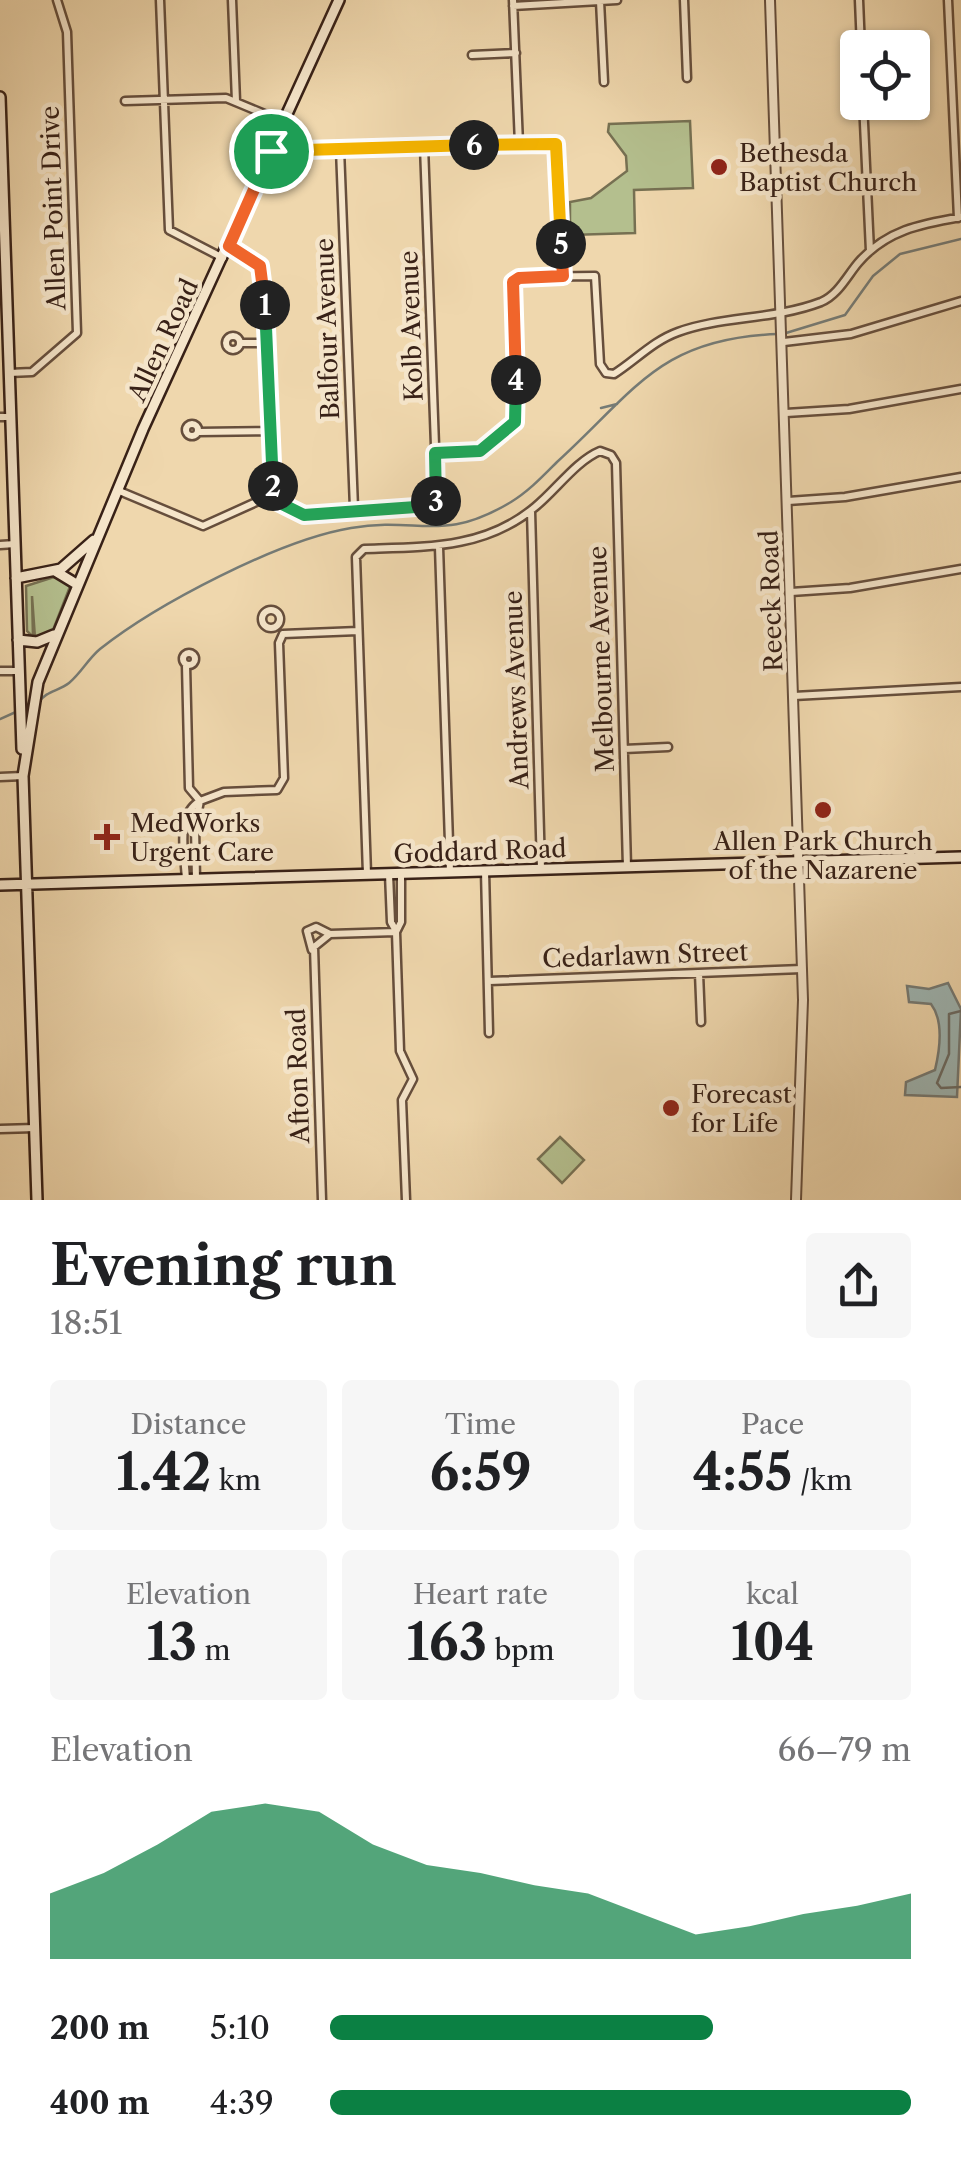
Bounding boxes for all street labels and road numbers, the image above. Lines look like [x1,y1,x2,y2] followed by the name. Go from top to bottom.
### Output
[34,105,73,312] street label: Allen Point Drive
[309,238,346,420] street label: Balfour Avenue
[393,250,430,402] street label: Kolb Avenue
[121,274,205,407] street label: Allen Road
[754,530,789,672] street label: Reeck Road
[582,545,621,773] street label: Melbourne Avenue
[498,590,535,791] street label: Andrews Avenue
[393,833,567,870] street label: Goddard Road
[542,936,749,975] street label: Cedarlawn Street
[281,1008,316,1145] street label: Afton Road

